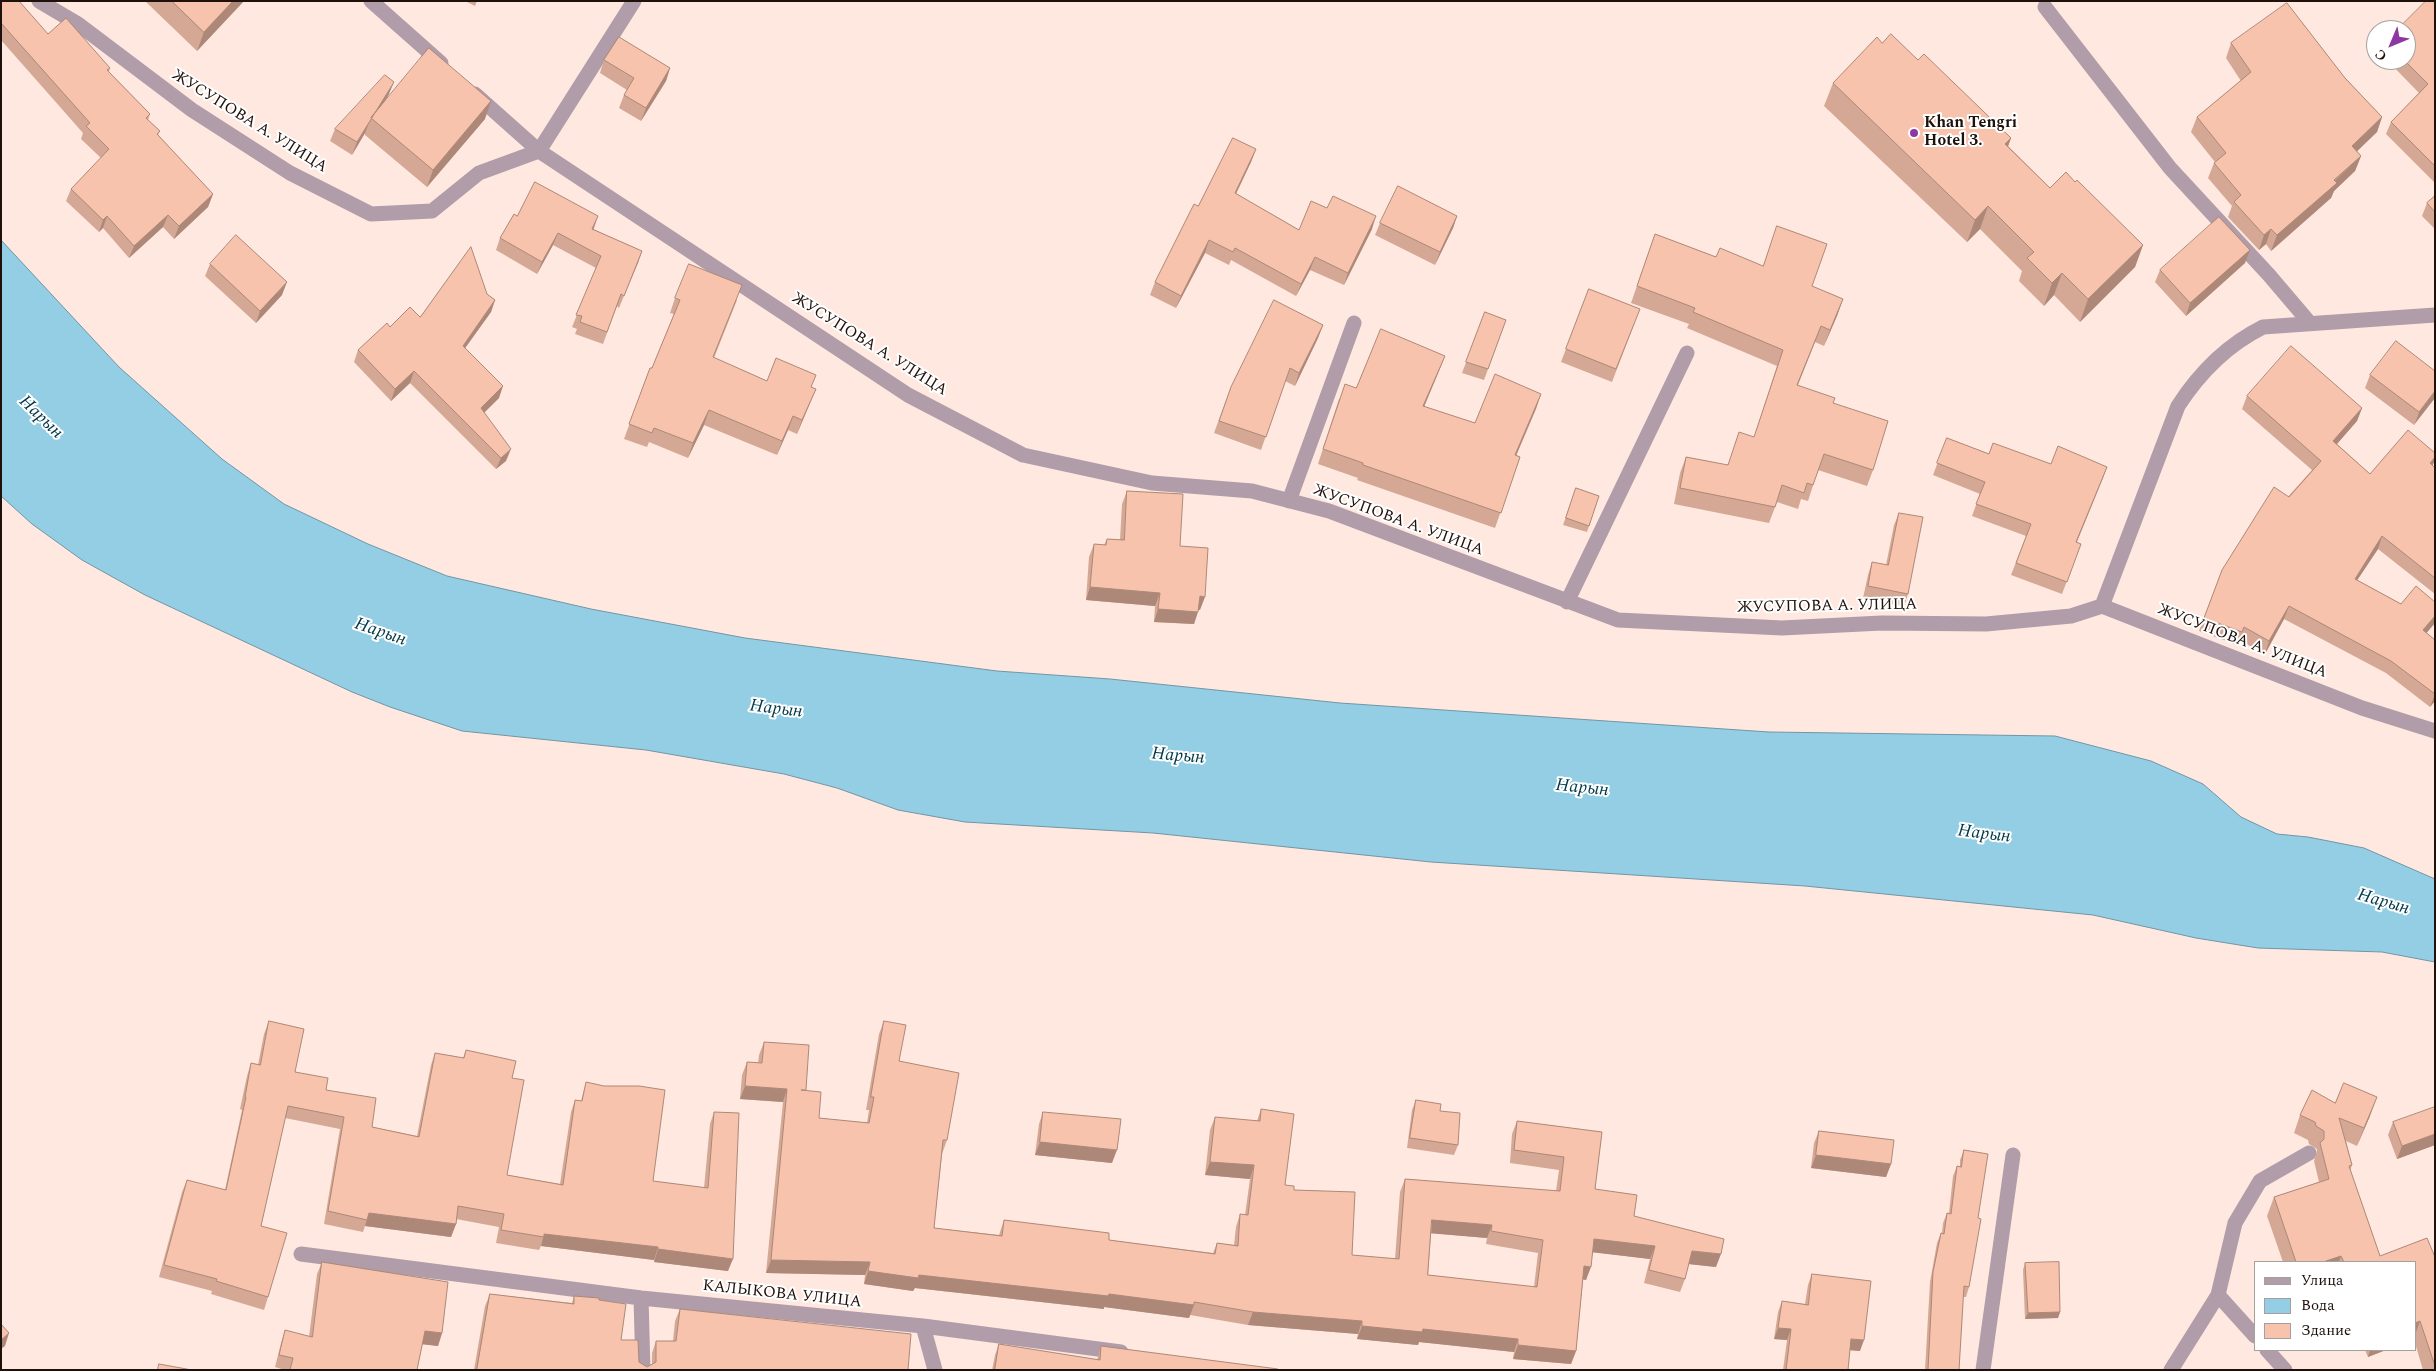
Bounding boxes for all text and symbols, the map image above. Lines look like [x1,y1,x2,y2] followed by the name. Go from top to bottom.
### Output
[2366,20,2416,70] north arrow
[2370,44,2392,66] text: С
[167,66,331,178] street label: ЖУСУПОВА А. УЛИЦА
[1924,114,2017,152] place label: Khan Tengri Hotel 3.
[1908,127,1920,139] marker: Khan Tengri Hotel 3.
[787,289,951,401] street label: ЖУСУПОВА А. УЛИЦА
[13,392,67,444] water label: Нарын
[1310,481,1486,561] street label: ЖУСУПОВА А. УЛИЦА
[1737,596,1917,618] street label: ЖУСУПОВА А. УЛИЦА
[2154,601,2330,683] street label: ЖУСУПОВА А. УЛИЦА
[351,614,409,652] water label: Нарын
[748,696,804,724] water label: Нарын
[1151,744,1205,770] water label: Нарын
[1554,775,1610,803] water label: Нарын
[1956,821,2012,849] water label: Нарын
[2354,885,2412,921] water label: Нарын
[2254,1261,2416,1351] legend
[2301,1269,2343,1292] text: Улица
[702,1277,862,1313] street label: КАЛЫКОВА УЛИЦА
[2301,1294,2335,1317] text: Вода
[2301,1319,2351,1342] text: Здание

